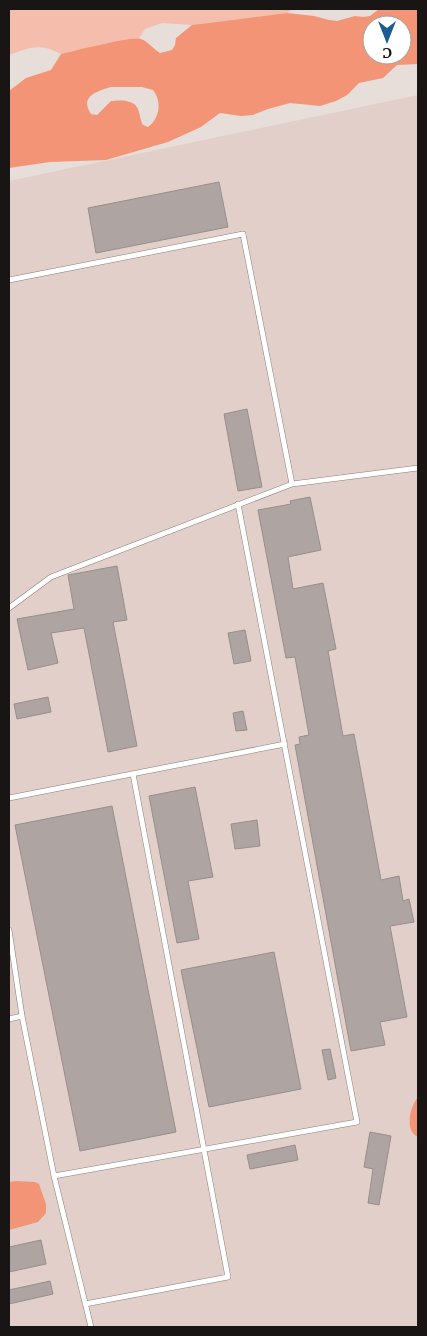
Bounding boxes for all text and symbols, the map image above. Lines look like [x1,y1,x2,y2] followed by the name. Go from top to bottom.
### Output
[362,15,412,65] north arrow
[382,44,392,62] text: С

